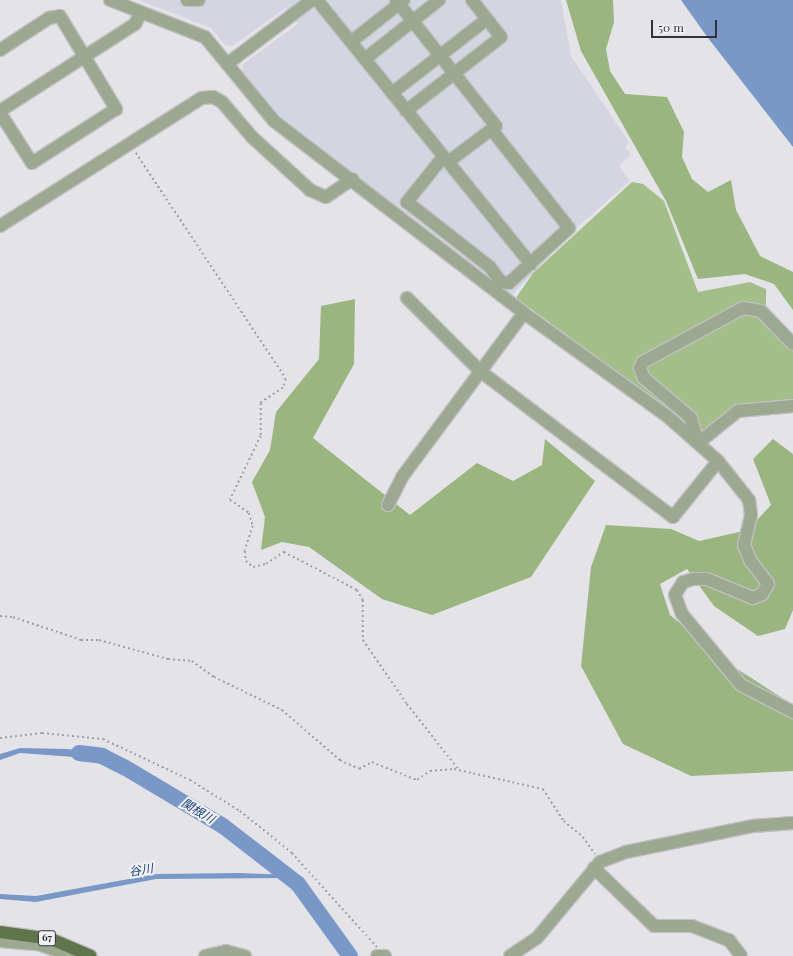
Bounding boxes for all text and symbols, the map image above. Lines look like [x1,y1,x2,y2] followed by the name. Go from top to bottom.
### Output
[653,12,719,38] scale bar
[658,19,684,35] text: 50 m
[179,796,217,826] water label: 関根川
[128,861,154,879] water label: 谷川
[37,930,57,946] road number: 67

